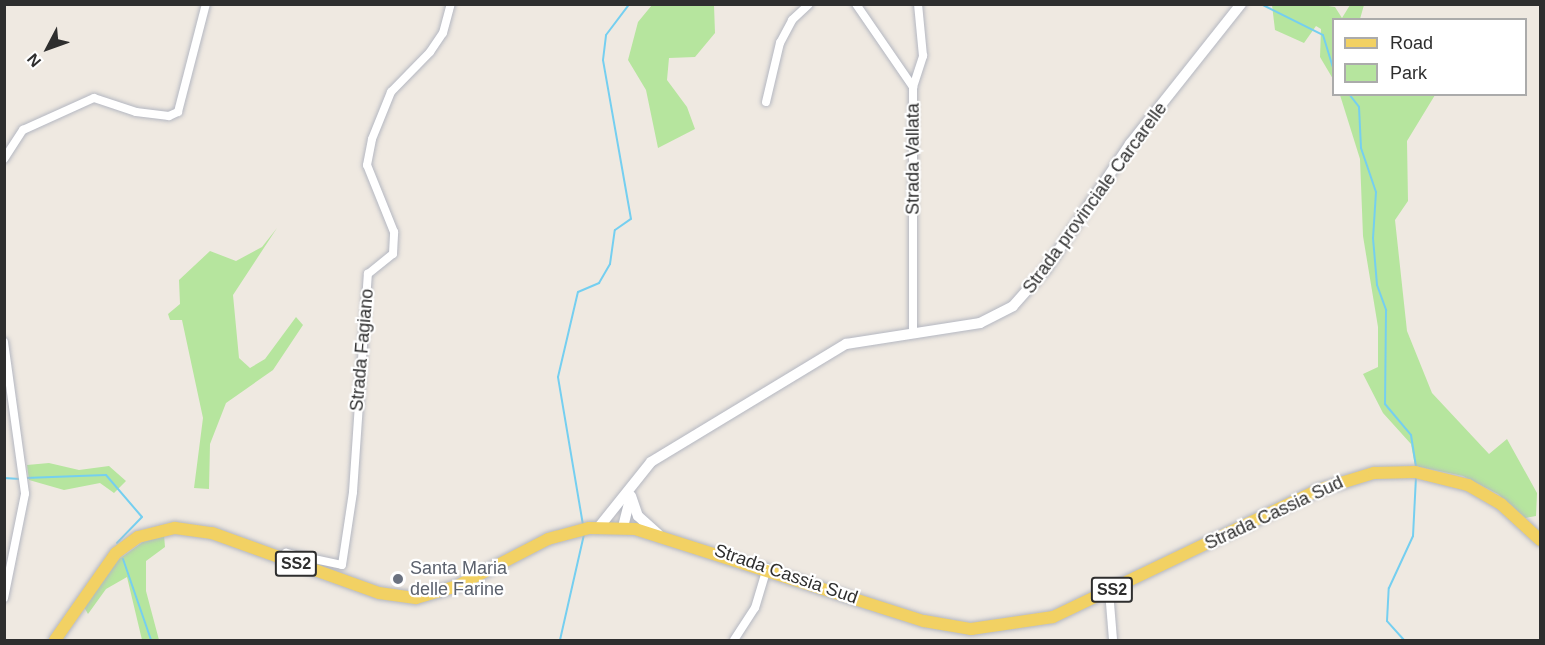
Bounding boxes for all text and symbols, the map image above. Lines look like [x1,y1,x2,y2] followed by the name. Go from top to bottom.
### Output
[18,18,78,78] north arrow
[1332,18,1527,96] legend
[1390,33,1433,53] text: Road
[24,50,44,70] text: N
[1390,63,1427,83] text: Park
[1018,98,1172,298] street label: Strada provinciale Carcarelle
[902,103,924,215] street label: Strada Vallata
[346,288,378,412] street label: Strada Fagiano
[1201,471,1347,555] street label: Strada Cassia Sud
[712,539,860,609] street label: Strada Cassia Sud
[274,551,318,577] road number: SS2
[410,558,507,600] place label: Santa Maria delle Farine
[391,572,405,586] marker: Santa Maria delle Farine
[1090,577,1134,603] road number: SS2

